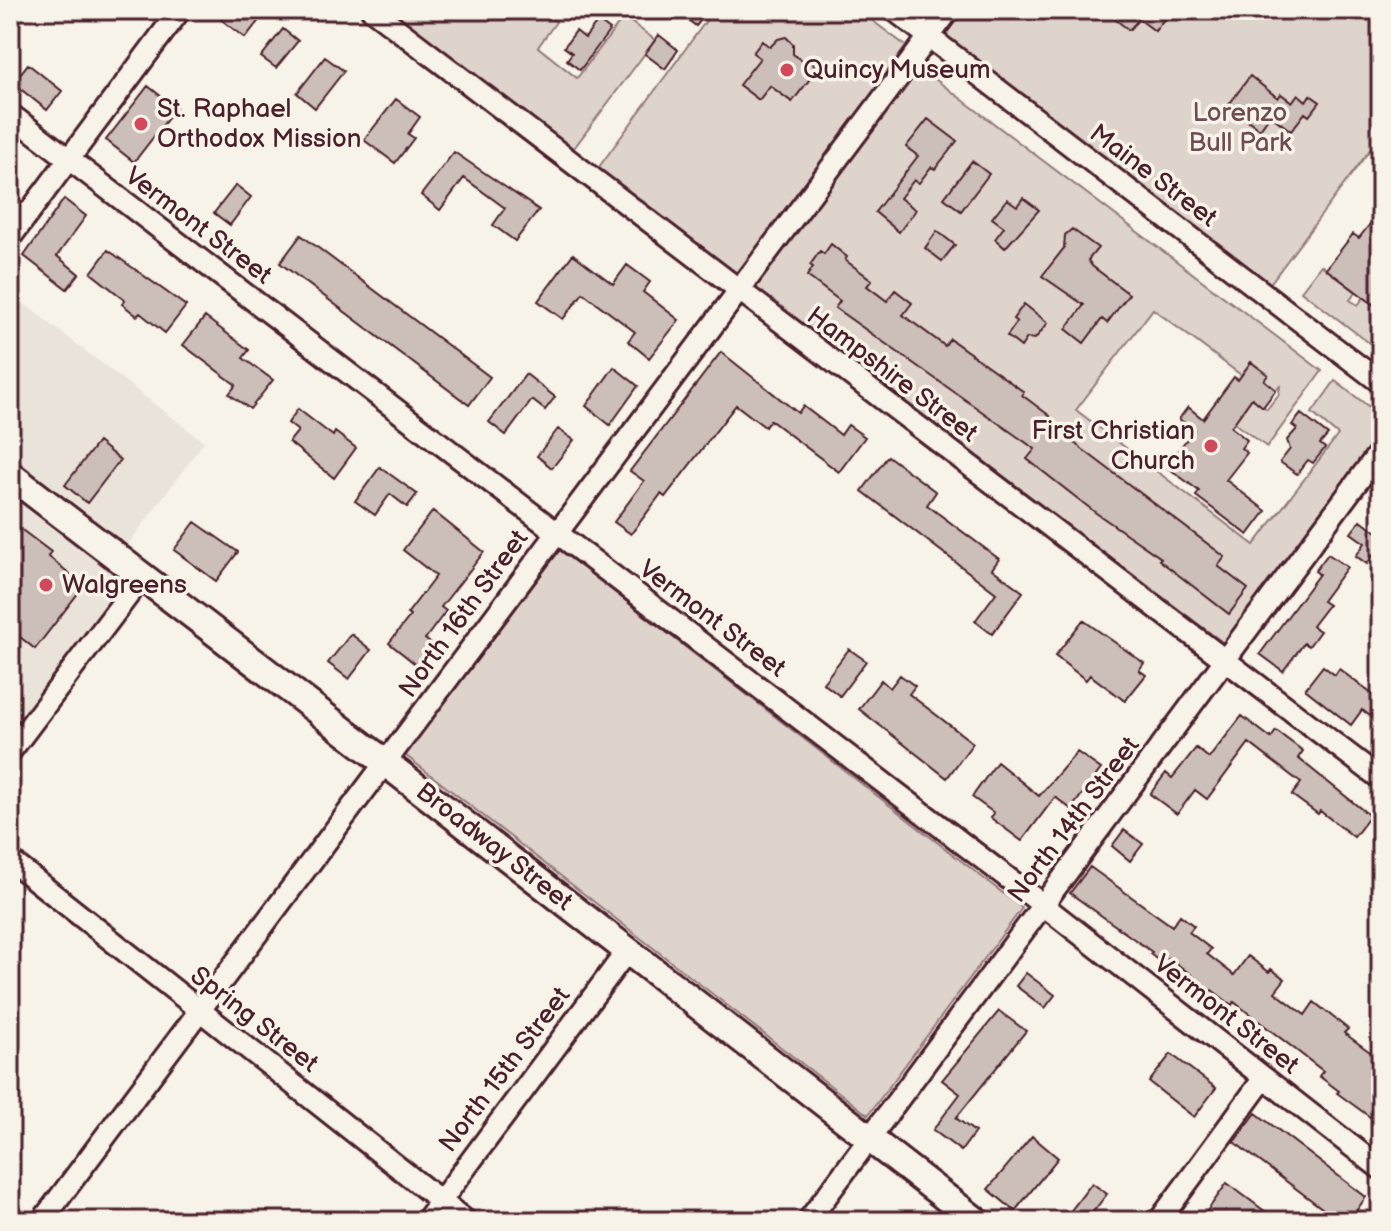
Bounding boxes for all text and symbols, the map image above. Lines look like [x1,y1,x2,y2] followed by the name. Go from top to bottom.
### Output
[803,55,990,86] place label: Quincy Museum
[778,61,796,79] marker: Quincy Museum
[157,94,361,155] place label: St. Raphael Orthodox Mission
[1188,98,1292,159] park label: Lorenzo Bull Park
[132,115,150,133] marker: St. Raphael Orthodox Mission
[1083,118,1223,234] street label: Maine Street
[119,161,277,291] street label: Vermont Street
[800,301,984,449] street label: Hampshire Street
[1032,416,1195,477] place label: First Christian Church
[1202,437,1220,455] marker: First Christian Church
[393,524,535,704] street label: North 16th Street
[633,554,791,684] street label: Vermont Street
[62,570,187,601] place label: Walgreens
[37,576,55,594] marker: Walgreens
[1002,731,1146,909] street label: North 14th Street
[410,776,578,918] street label: Broadway Street
[1147,949,1305,1081] street label: Vermont Street
[184,960,324,1080] street label: Spring Street
[433,981,577,1159] street label: North 15th Street

